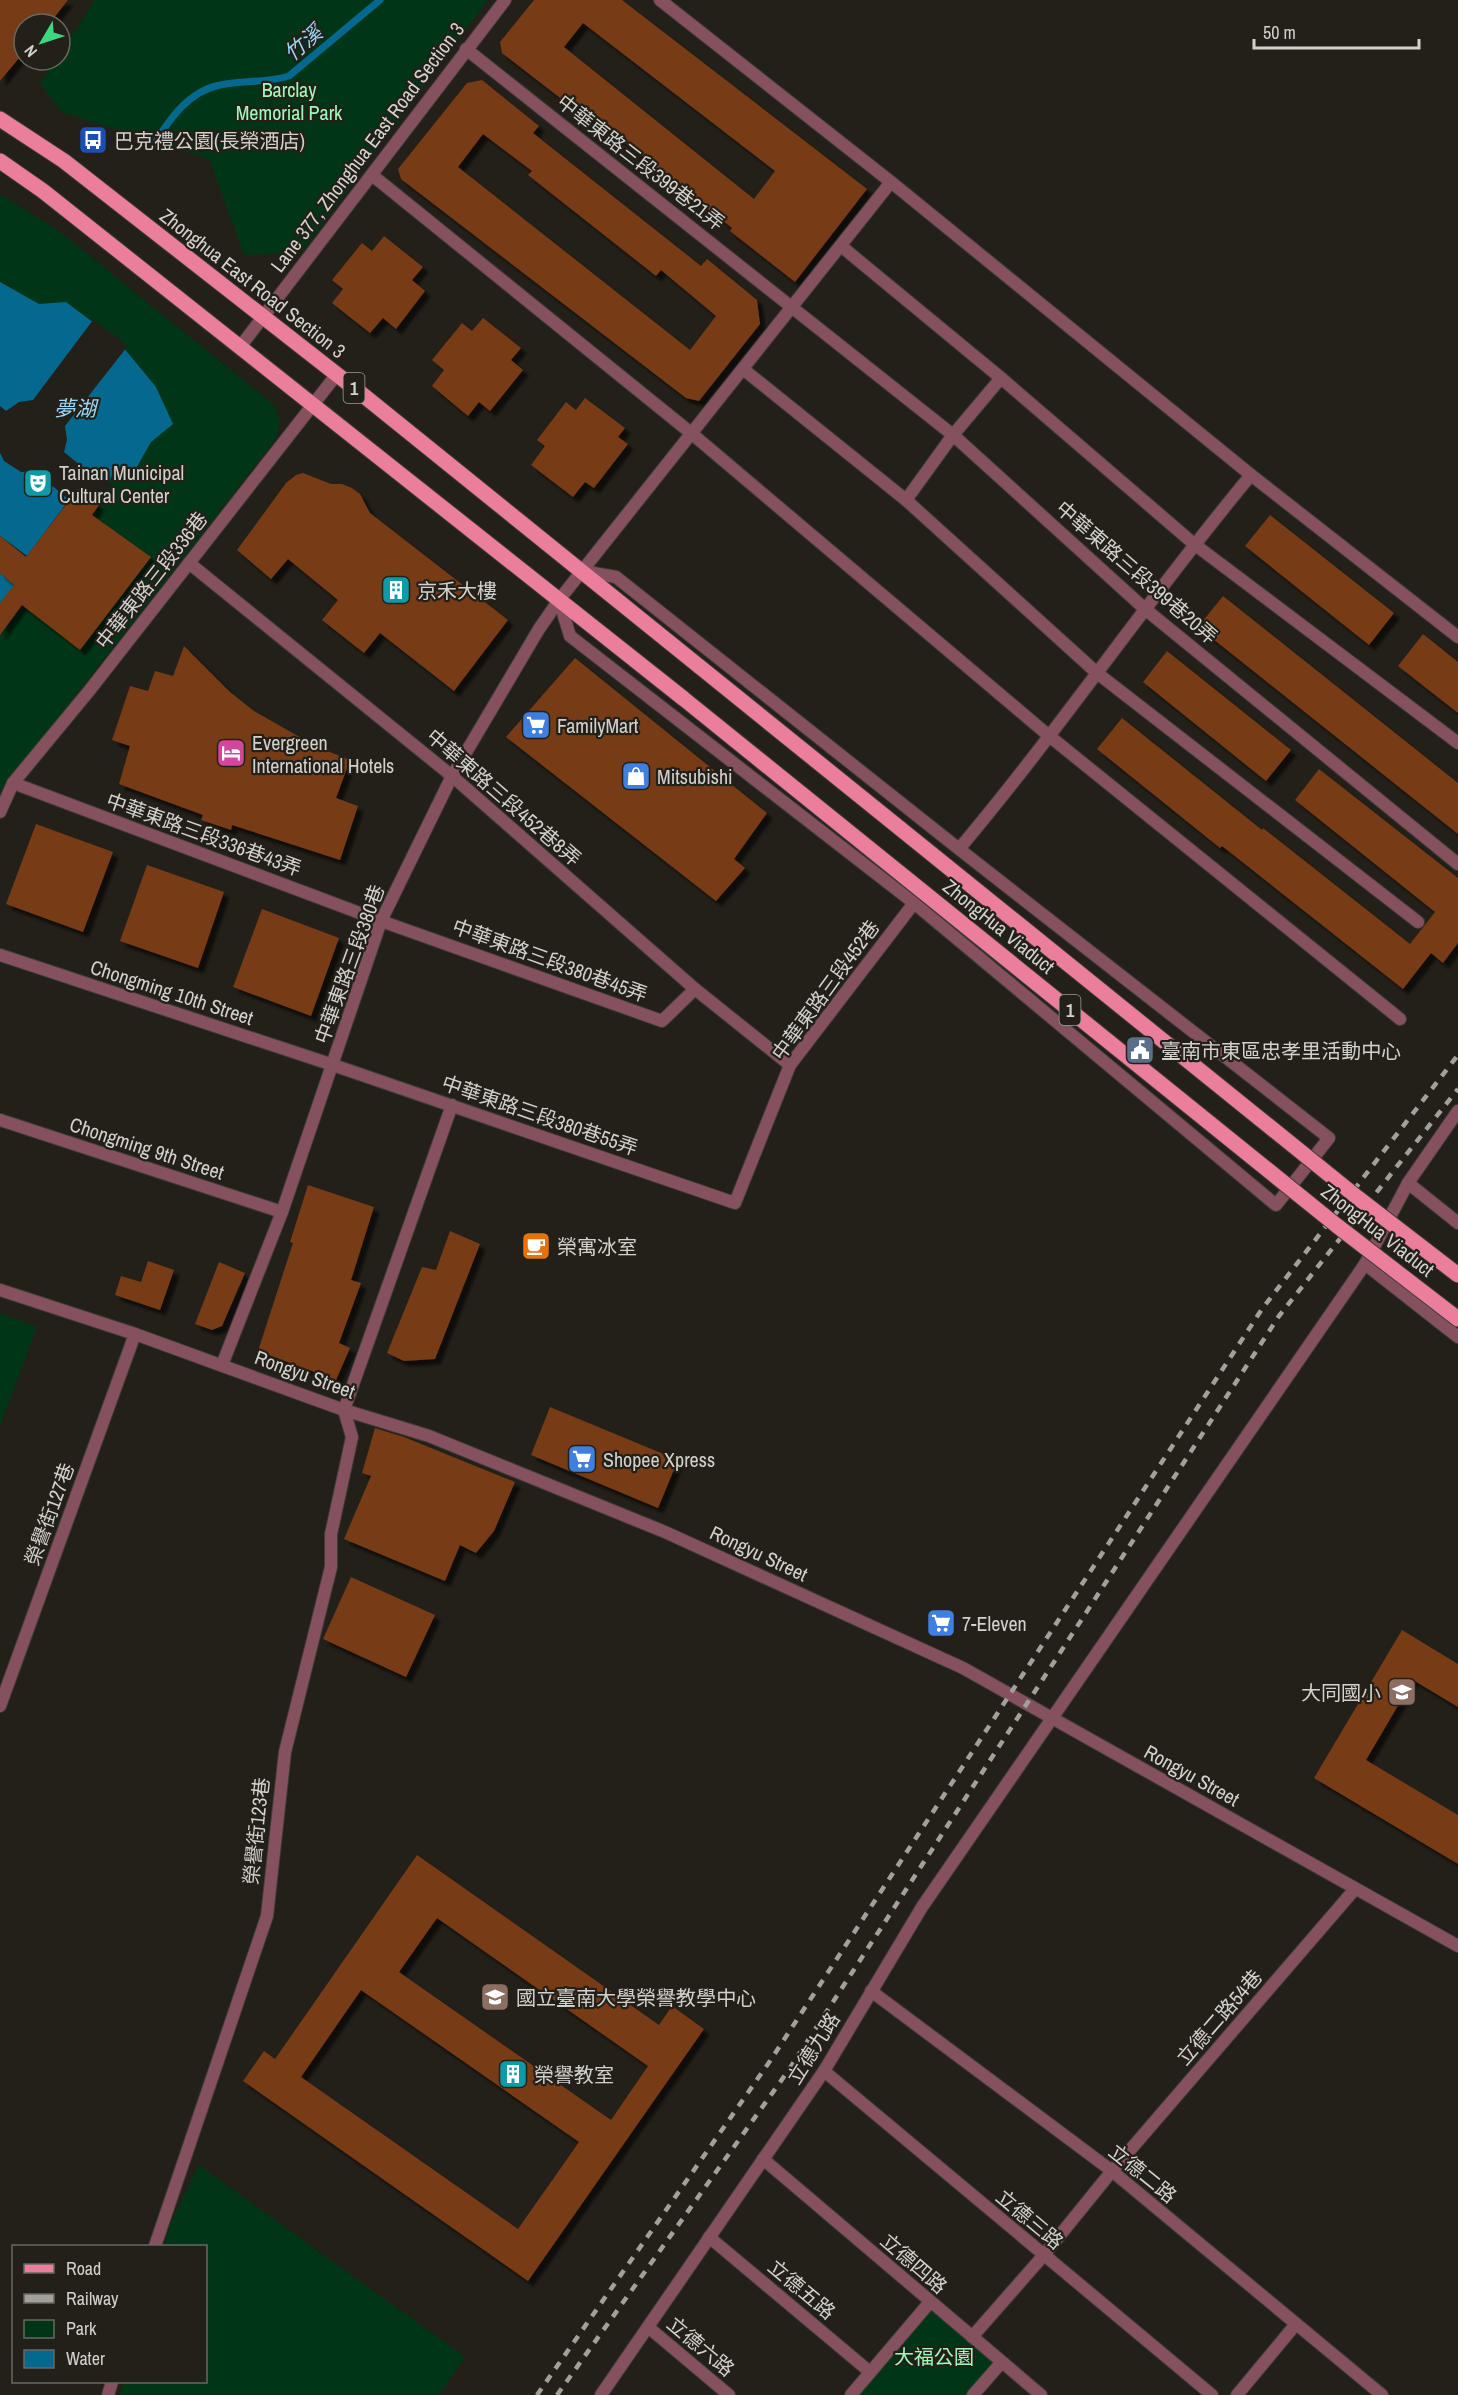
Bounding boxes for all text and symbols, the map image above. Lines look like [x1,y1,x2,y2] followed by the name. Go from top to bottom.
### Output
[12,12,72,72] north arrow
[1254,12,1419,50] scale bar
[278,16,331,68] water label: 竹溪
[264,17,470,277] street label: Lane 377, Zhonghua East Road Section 3
[1263,20,1296,45] text: 50 m
[19,41,42,62] text: N
[236,76,343,126] park label: Barclay Memorial Park
[552,88,730,236] street label: 中華東路三段399巷21弄
[77,124,109,156] bus stop icon: 巴克禮公園(長榮酒店)
[114,127,305,154] place label: 巴克禮公園(長榮酒店)
[155,202,351,364] street label: Zhonghua East Road Section 3
[344,373,364,403] road number: 1
[54,394,99,423] water label: 夢湖
[59,459,184,509] place label: Tainan Municipal Cultural Center
[22,467,54,499] theatre icon: Tainan Municipal Cultural Center
[1051,494,1223,650] street label: 中華東路三段399巷20弄
[89,506,213,654] street label: 中華東路三段336巷
[380,574,412,606] building icon: 京禾大樓
[417,577,497,604] place label: 京禾大樓
[520,709,552,741] supermarket icon: FamilyMart
[557,712,639,739] place label: FamilyMart
[421,722,587,872] street label: 中華東路三段452巷8弄
[252,729,394,779] place label: Evergreen International Hotels
[215,737,247,769] hotel icon: Evergreen International Hotels
[620,760,652,792] shop icon: Mitsubishi
[657,763,733,790] place label: Mitsubishi
[103,786,305,882] street label: 中華東路三段336巷43弄
[937,873,1061,980] street label: ZhongHua Viaduct
[308,881,390,1047] street label: 中華東路三段380巷
[449,912,651,1008] street label: 中華東路三段380巷45弄
[765,914,885,1066] street label: 中華東路三段452巷
[87,953,257,1031] street label: Chongming 10th Street
[1060,995,1080,1025] road number: 1
[1124,1034,1156,1066] public building icon: 臺南市東區忠孝里活動中心
[1161,1037,1401,1064] place label: 臺南市東區忠孝里活動中心
[438,1069,642,1161] street label: 中華東路三段380巷55弄
[67,1110,228,1186] street label: Chongming 9th Street
[1316,1177,1440,1283] street label: ZhongHua Viaduct
[520,1230,552,1262] cafe icon: 榮寓冰室
[557,1233,637,1260] place label: 榮寓冰室
[251,1343,359,1405] street label: Rongyu Street
[566,1443,598,1475] supermarket icon: Shopee Xpress
[603,1446,715,1473] place label: Shopee Xpress
[18,1459,80,1569] street label: 榮譽街127巷
[706,1519,813,1588] street label: Rongyu Street
[925,1607,957,1639] supermarket icon: 7-Eleven
[962,1610,1027,1637] place label: 7-Eleven
[1386,1676,1418,1708] school or university icon: 大同國小
[1301,1679,1381,1706] place label: 大同國小
[1140,1738,1245,1812] street label: Rongyu Street
[237,1776,275,1886] street label: 榮譽街123巷
[1170,1964,1268,2070] street label: 立德二路54巷
[479,1981,511,2013] school or university icon: 國立臺南大學榮譽教學中心
[516,1984,756,2011] place label: 國立臺南大學榮譽教學中心
[780,2007,846,2089] street label: 立德九路
[497,2058,529,2090] building icon: 榮譽教室
[534,2061,614,2088] place label: 榮譽教室
[1103,2137,1183,2209] street label: 立德二路
[991,2183,1069,2255] street label: 立德三路
[875,2227,953,2299] street label: 立德四路
[12,2245,207,2383] legend
[763,2253,841,2325] street label: 立德五路
[66,2256,101,2281] text: Road
[66,2286,119,2311] text: Railway
[662,2310,740,2382] street label: 立德六路
[66,2316,97,2341] text: Park
[894,2343,974,2370] park label: 大福公園
[66,2346,105,2371] text: Water

